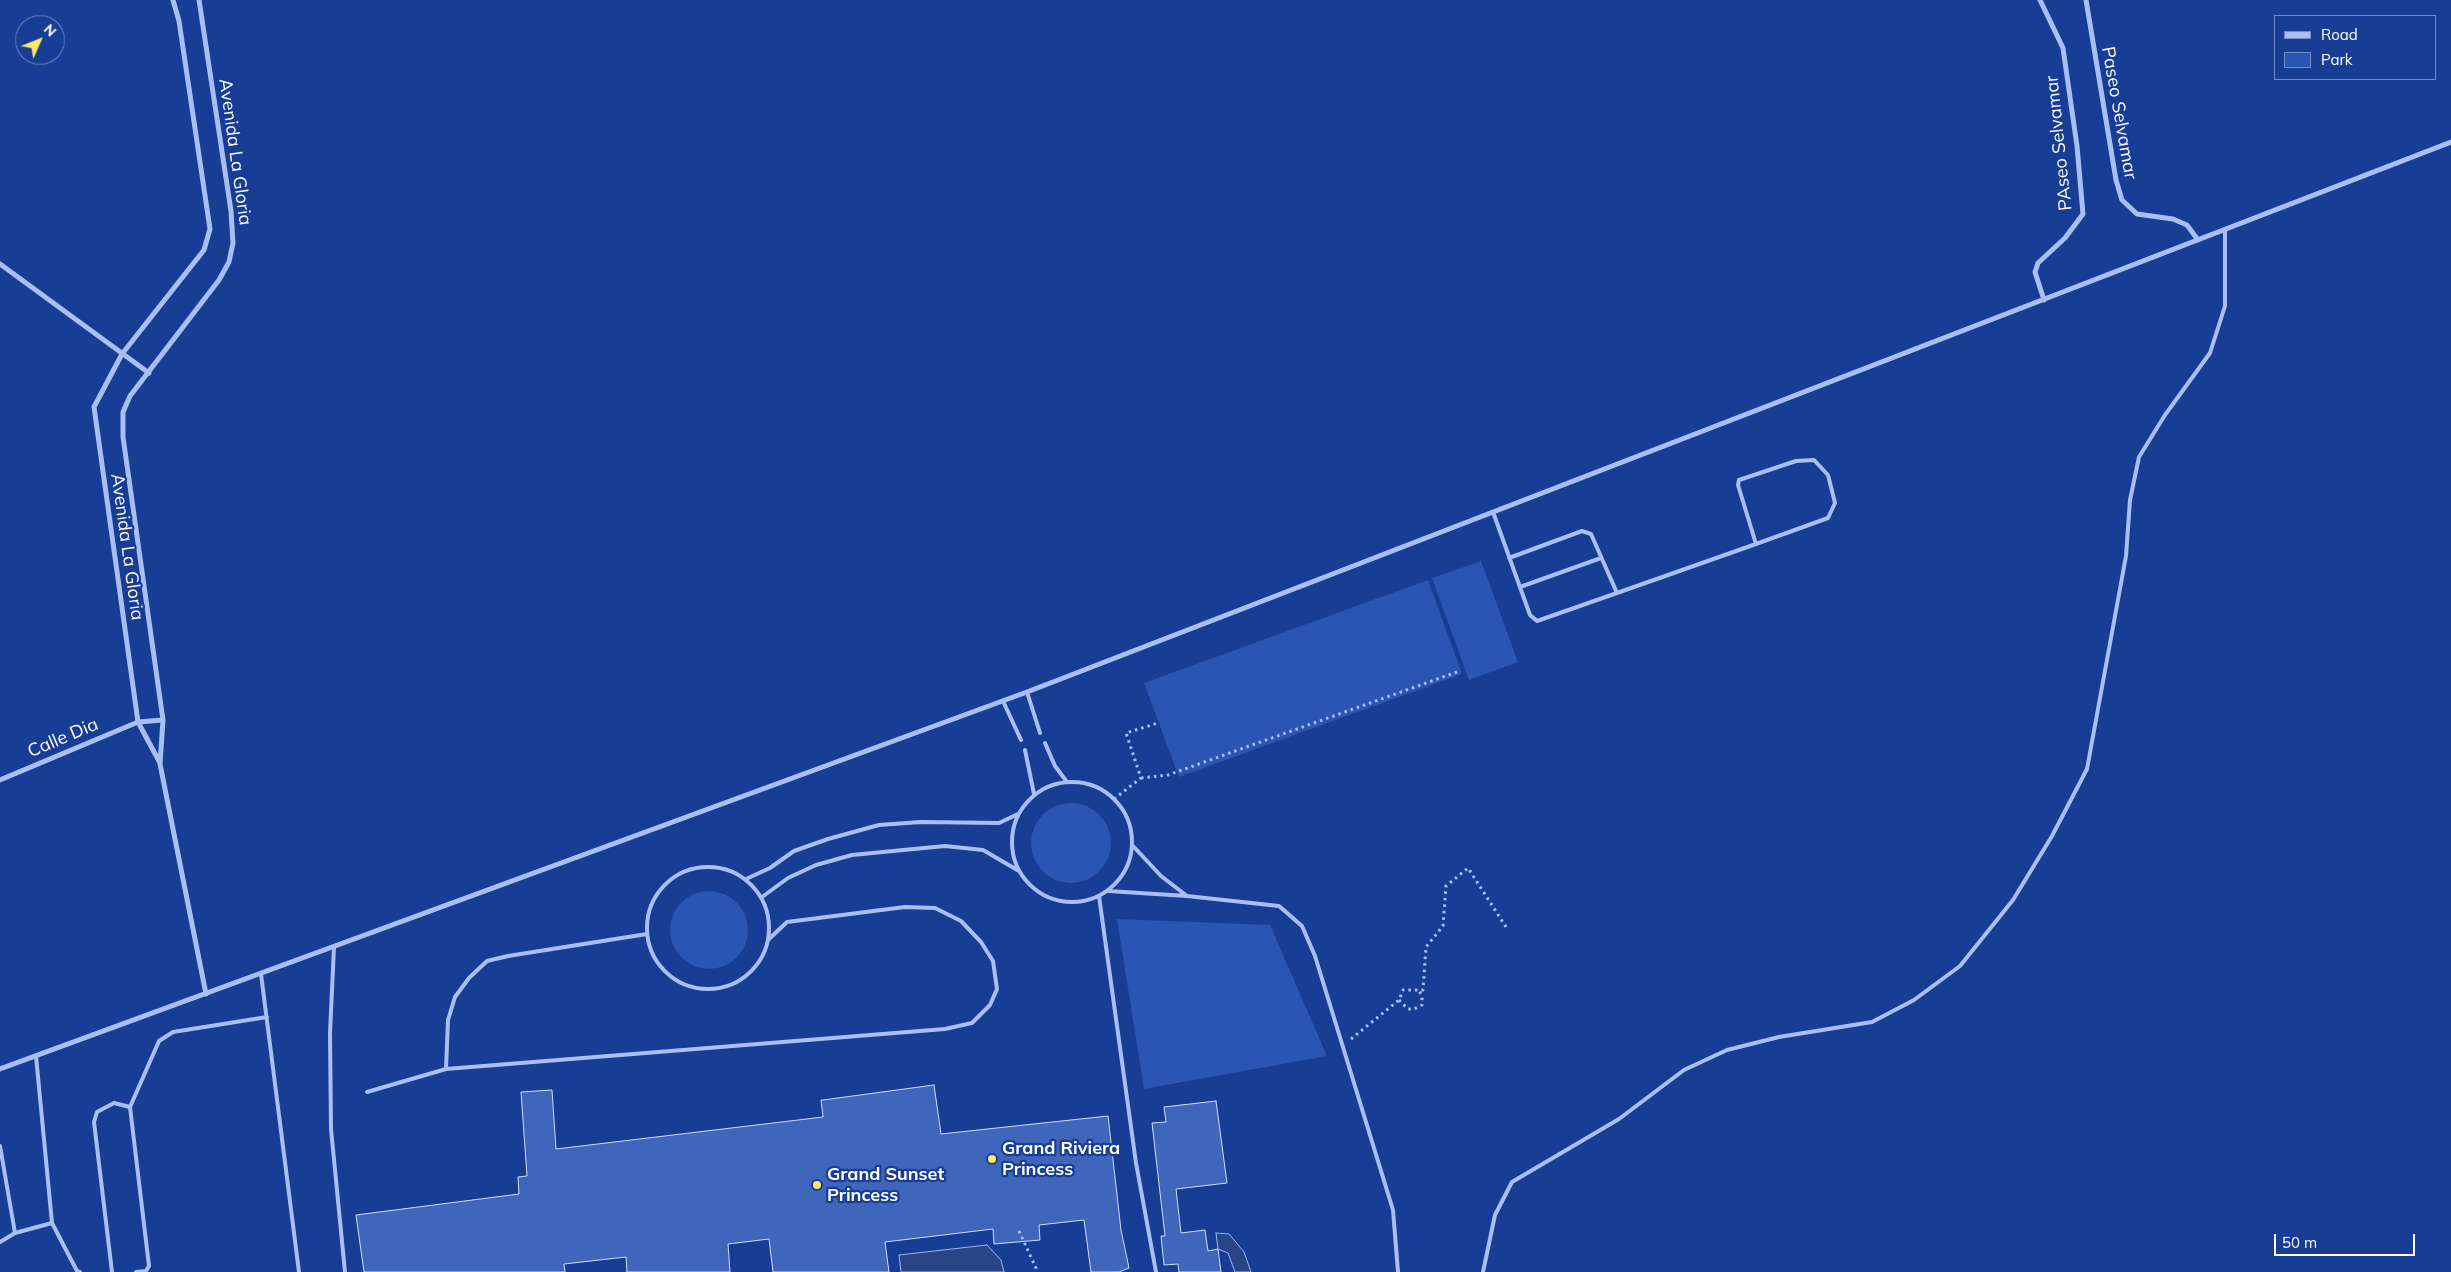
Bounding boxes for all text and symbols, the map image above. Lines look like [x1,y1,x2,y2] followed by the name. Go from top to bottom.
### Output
[15,15,65,65] north arrow
[2274,15,2436,80] legend
[40,20,60,40] text: N
[2321,25,2358,44] text: Road
[2097,45,2141,181] street label: Paseo Selvamar
[2321,50,2353,69] text: Park
[2041,74,2077,212] street label: PAseo Selvamar
[214,77,256,227] street label: Avenida La Gloria
[106,472,148,622] street label: Avenida La Gloria
[25,714,101,762] street label: Calle Dia
[1002,1138,1120,1180] place label: Grand Riviera Princess
[986,1153,998,1165] marker: Grand Riviera Princess
[827,1164,944,1206] place label: Grand Sunset Princess
[811,1179,823,1191] marker: Grand Sunset Princess
[2276,1224,2417,1256] scale bar
[2282,1233,2317,1252] text: 50 m

